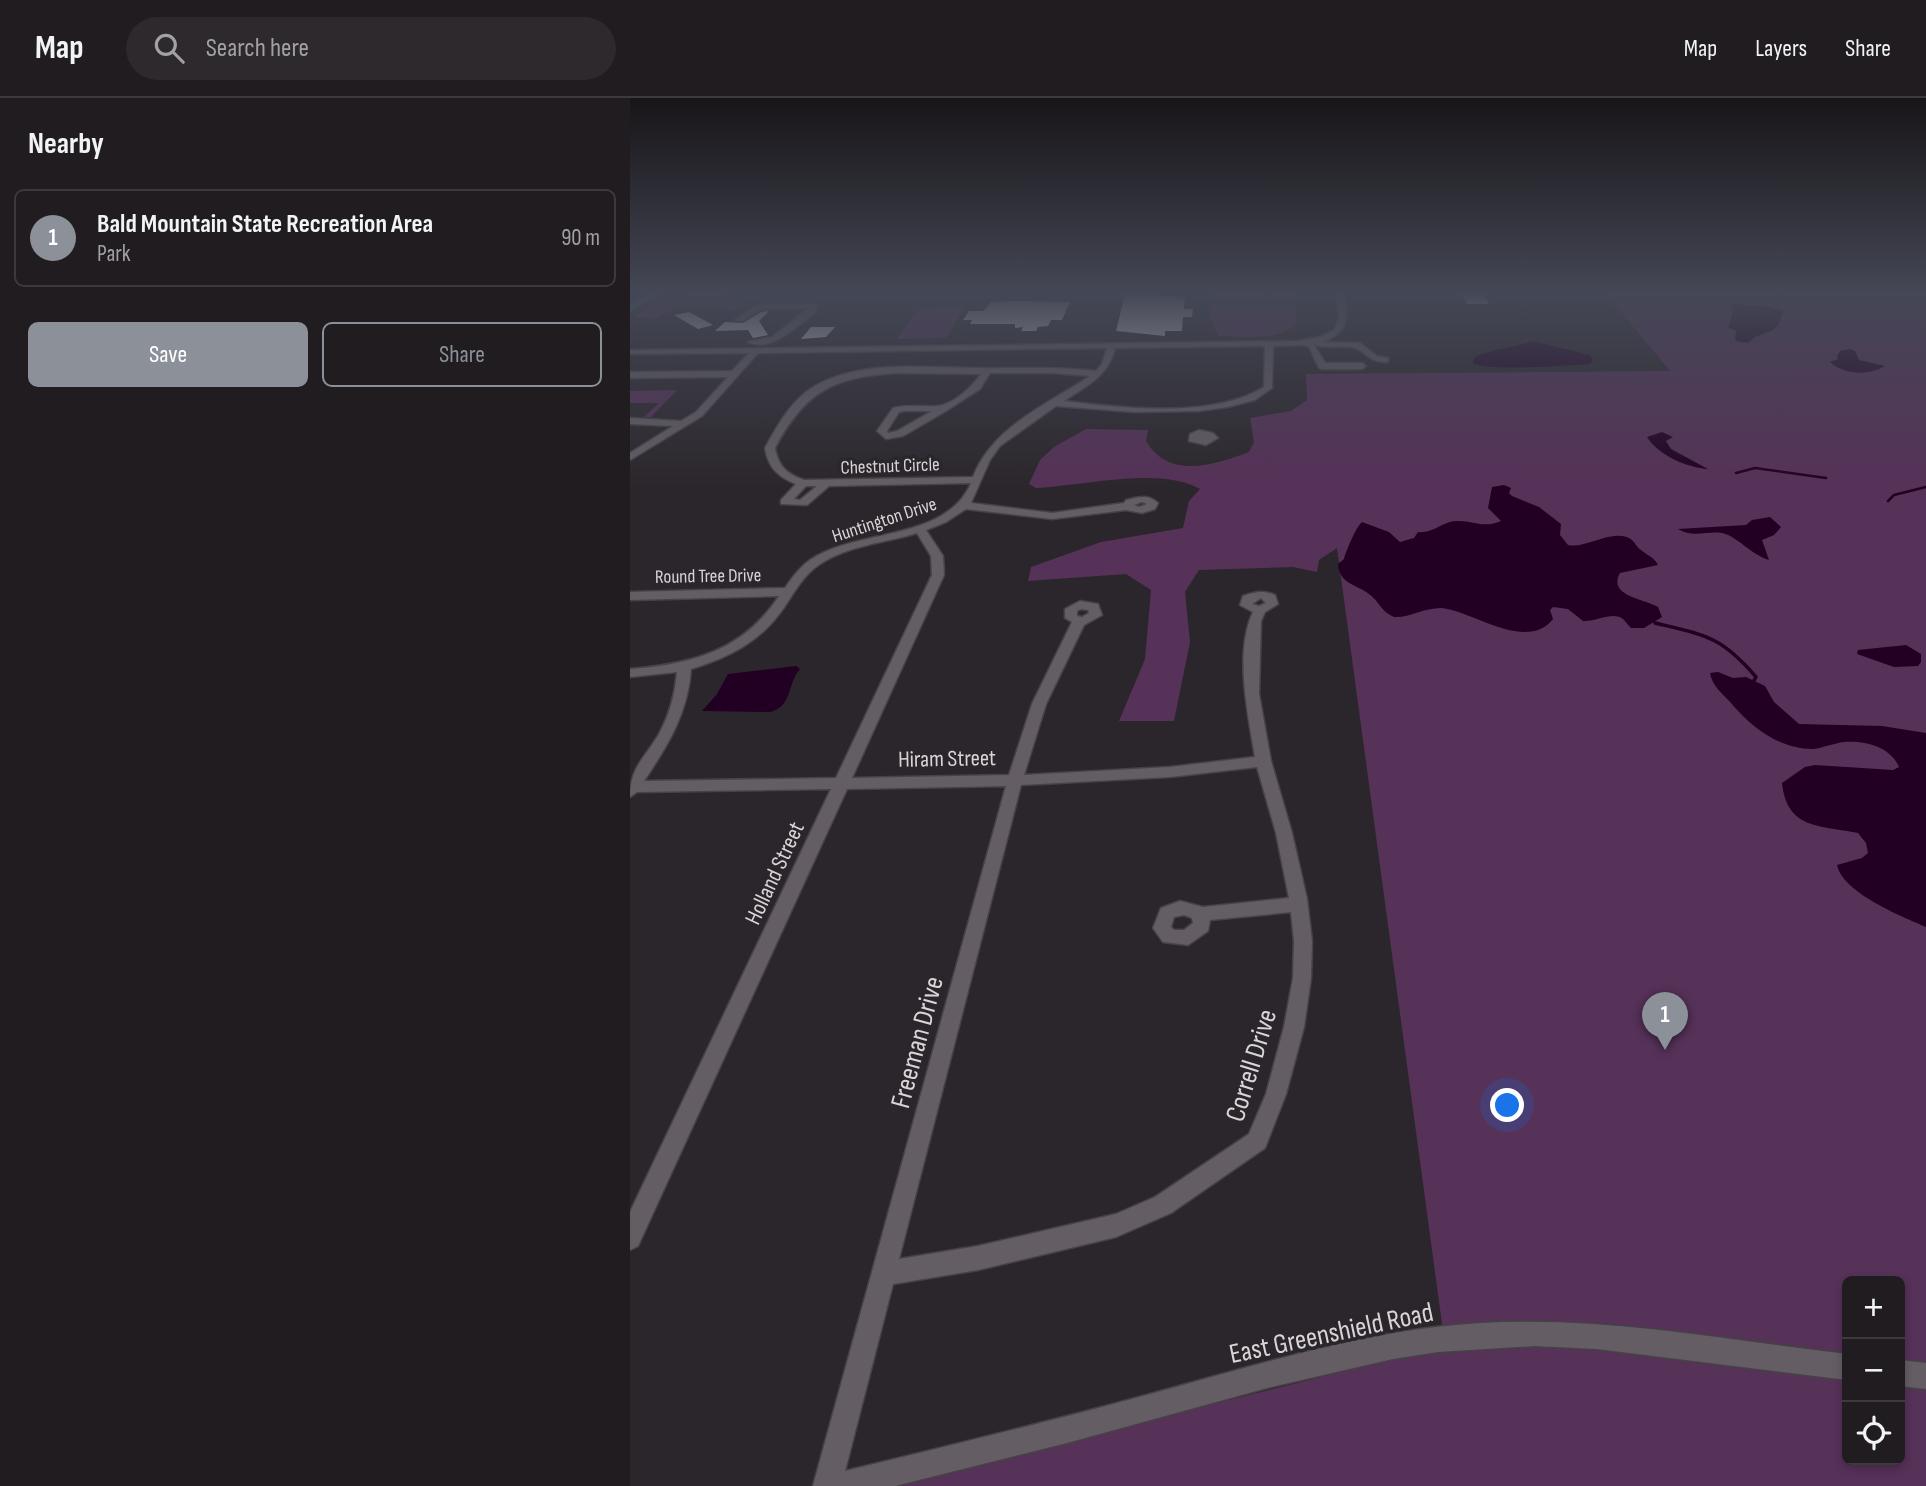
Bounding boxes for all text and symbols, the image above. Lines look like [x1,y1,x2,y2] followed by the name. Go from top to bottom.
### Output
[126,17,616,80] search box
[35,28,84,68] text: Map
[150,29,188,67] icon: search
[206,33,309,64] text: Search here
[1684,34,1717,63] text: Map
[1755,34,1807,63] text: Layers
[1845,34,1891,63] text: Share
[28,126,104,162] text: Nearby
[97,209,433,240] text: Bald Mountain State Recreation Area
[48,224,58,252] text: 1
[561,224,600,252] text: 90 m
[97,240,131,268] text: Park
[28,322,308,387] button: Save
[322,322,602,387] button: Share
[840,453,940,480] street label: Chestnut Circle
[829,493,940,548] street label: Huntington Drive
[655,564,761,589] street label: Round Tree Drive
[898,744,996,774] street label: Hiram Street
[739,818,811,929] street label: Holland Street
[884,973,951,1112] street label: Freeman Drive
[1642,992,1688,1050] pin: 1
[1219,1005,1284,1126] street label: Correll Drive
[1490,1088,1524,1122] your location
[1842,1276,1905,1465] map controls
[1842,1276,1905,1339] button: +
[1226,1296,1436,1371] street label: East Greenshield Road
[1842,1339,1905,1402] button: −
[1842,1402,1905,1465] button: locate

